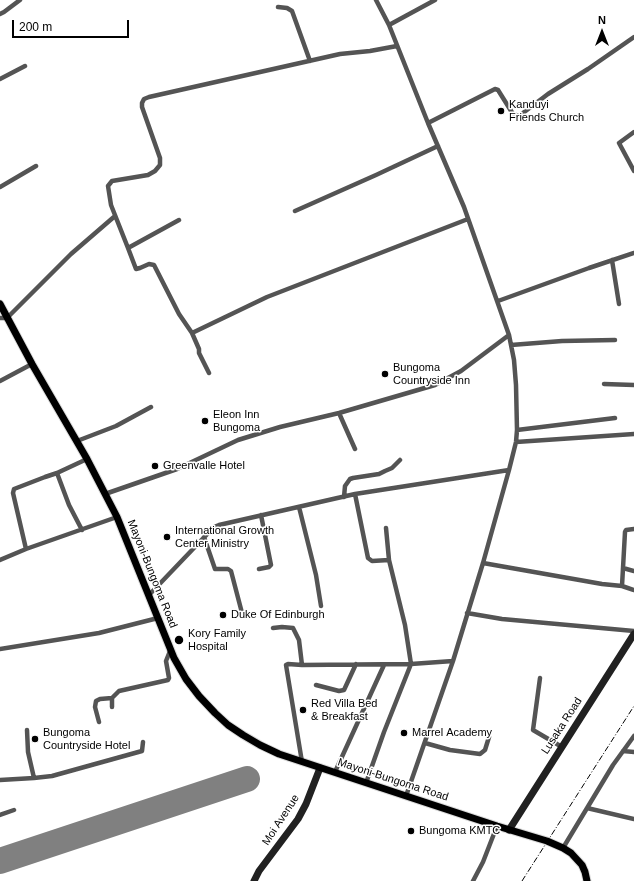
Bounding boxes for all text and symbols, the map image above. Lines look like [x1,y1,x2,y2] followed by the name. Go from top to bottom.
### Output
[14,12,131,38] scale bar
[582,12,622,52] north arrow
[598,14,606,26] text: N
[19,20,52,34] text: 200 m
[509,98,584,124] place label: Kanduyi Friends Church
[496,106,506,116] marker: Kanduyi Friends Church
[393,361,470,387] place label: Bungoma Countryside Inn
[380,369,390,379] marker: Bungoma Countryside Inn
[213,408,260,434] place label: Eleon Inn Bungoma
[200,416,210,426] marker: Eleon Inn Bungoma
[163,459,245,473] place label: Greenvalle Hotel
[150,461,160,471] marker: Greenvalle Hotel
[124,518,180,630] street label: Mayoni-Bungoma Road
[175,524,274,550] place label: International Growth Center Ministry
[162,532,172,542] marker: International Growth Center Ministry
[231,608,325,622] place label: Duke Of Edinburgh
[218,610,228,620] marker: Duke Of Edinburgh
[188,627,246,653] place label: Kory Family Hospital
[173,634,185,646] marker: Kory Family Hospital
[539,695,585,757] street label: Lusaka Road
[311,697,377,723] place label: Red Villa Bed & Breakfast
[298,705,308,715] marker: Red Villa Bed & Breakfast
[43,726,130,752] place label: Bungoma Countryside Hotel
[412,726,492,740] place label: Marrel Academy
[399,728,409,738] marker: Marrel Academy
[30,734,40,744] marker: Bungoma Countryside Hotel
[336,756,450,804] street label: Mayoni-Bungoma Road
[260,792,302,848] street label: Moi Avenue
[419,824,500,838] place label: Bungoma KMTC
[406,826,416,836] marker: Bungoma KMTC

